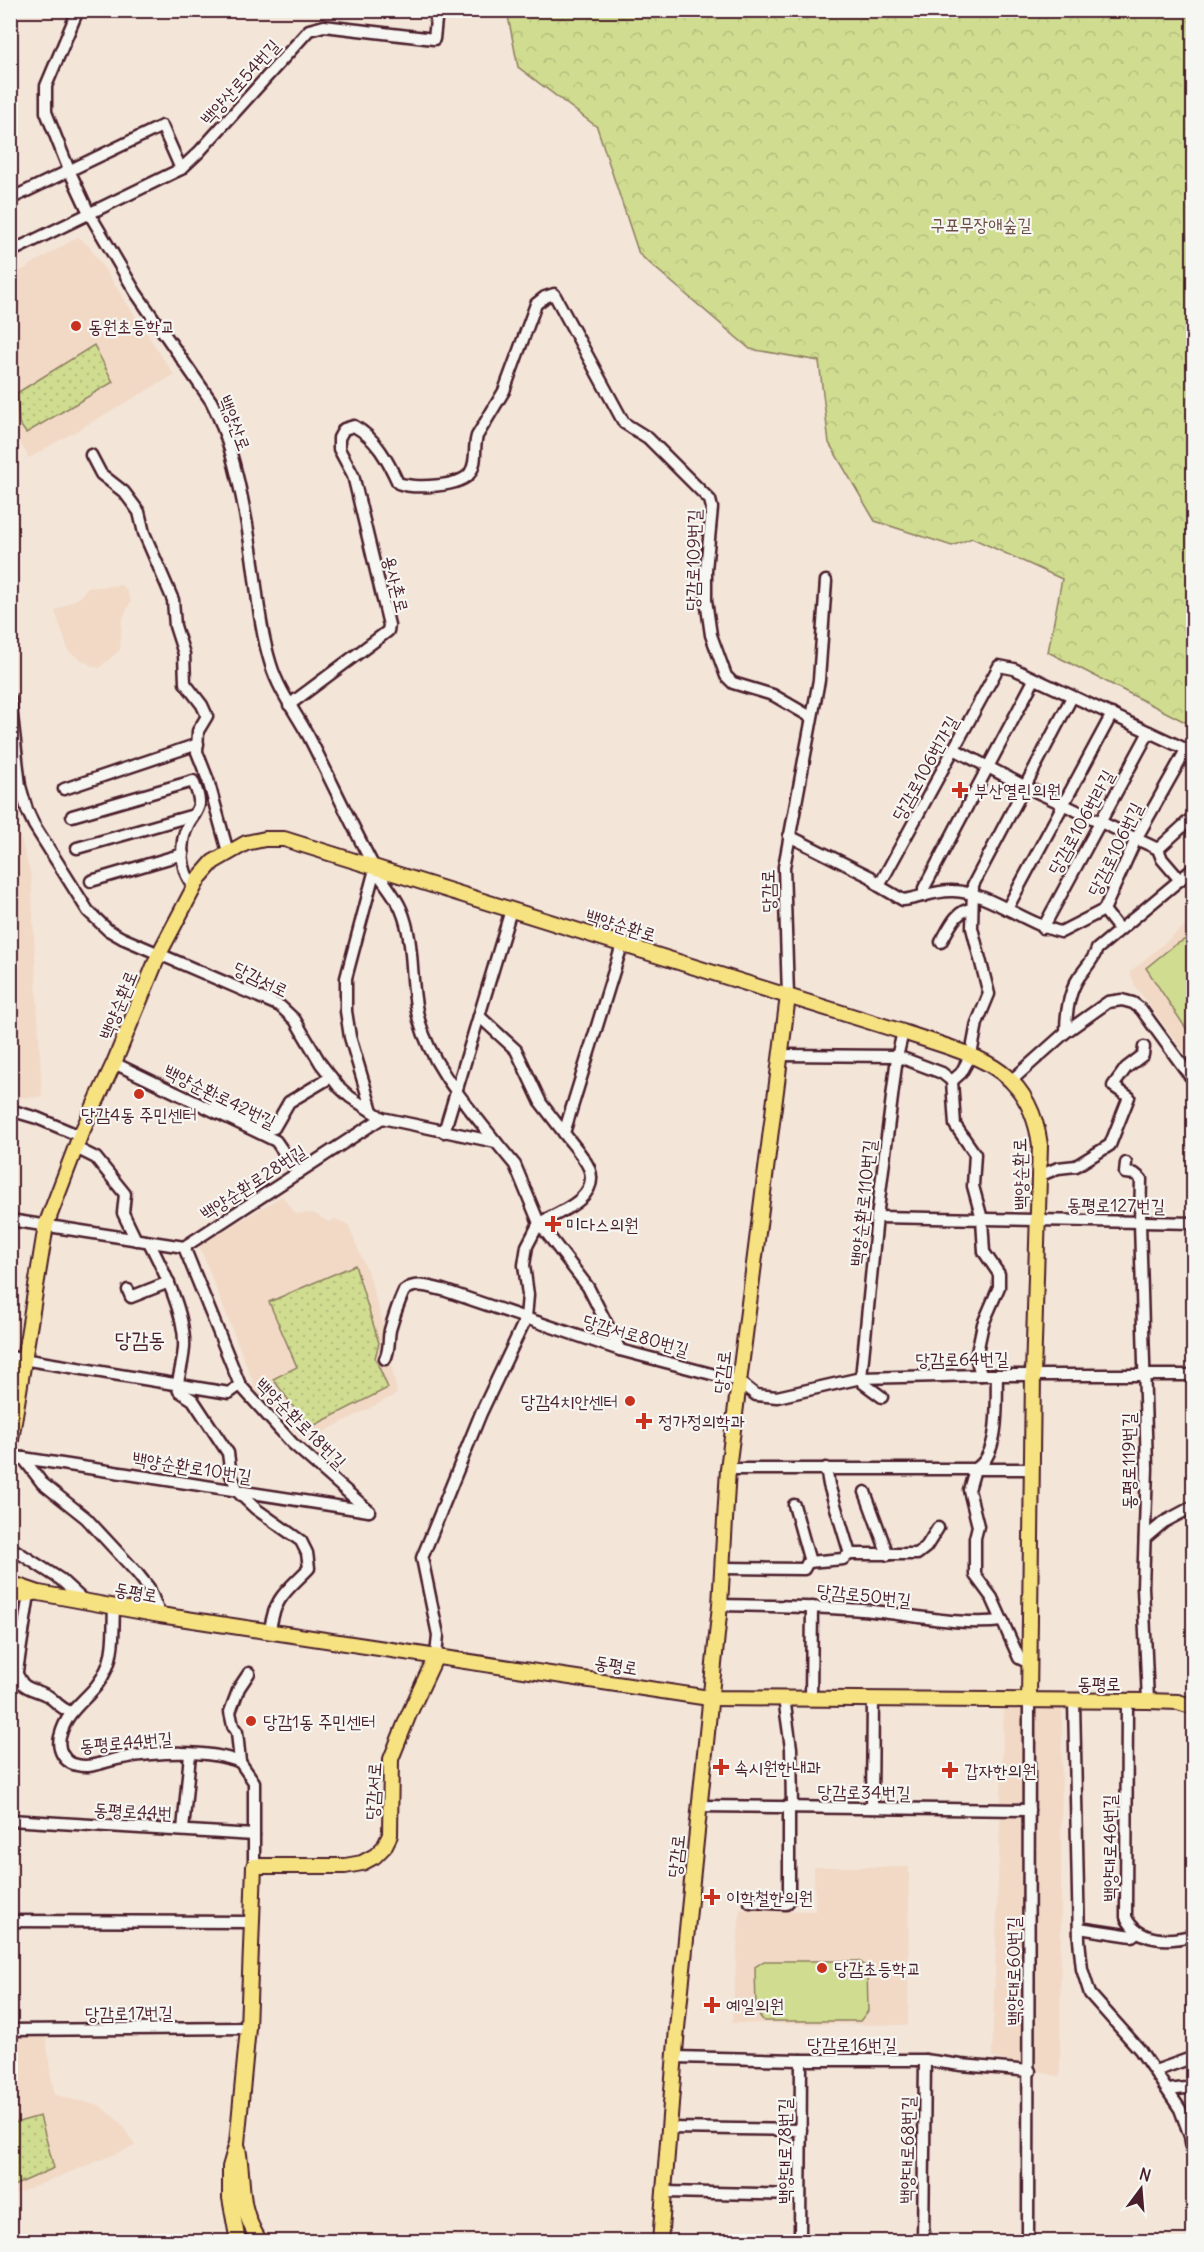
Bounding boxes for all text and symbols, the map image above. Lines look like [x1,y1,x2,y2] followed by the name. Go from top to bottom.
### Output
[195,34,285,130] street label: 백양산로54번길
[930,213,1032,236] park label: 구포무장애숲길
[88,315,175,338] place label: 동원초등학교
[69,319,83,333] marker: 동원초등학교
[214,392,256,454] street label: 백양산로
[681,508,705,611] street label: 당감로109번길
[378,553,414,615] street label: 용사촌로
[887,711,963,824] street label: 당감로106번가길
[1043,765,1119,878] street label: 당감로106번라길
[974,779,1061,802] place label: 부산열린의원
[951,781,969,799] marker: 부산열린의원
[1082,798,1148,900] street label: 당감로106번길
[756,869,780,913] street label: 당감로
[583,903,659,947] street label: 백양순환로
[230,956,292,1002] street label: 당감서로
[94,967,142,1043] street label: 백양순환로
[160,1059,280,1133] street label: 백양순환로42번길
[132,1087,146,1101] marker: 당감4동 주민센터
[81,1103,197,1126] place label: 당감4동 주민센터
[845,1138,881,1268] street label: 백양순환로110번길
[1008,1138,1032,1210] street label: 백양순환로
[196,1139,311,1225] street label: 백양순환로28번길
[1067,1193,1166,1217] street label: 동평로127번길
[566,1213,638,1236] place label: 미다스의원
[544,1215,562,1233] marker: 미다스의원
[580,1309,692,1361] street label: 당감서로80번길
[115,1326,165,1353] district label: 당감동
[915,1347,1009,1371] street label: 당감로64번길
[708,1349,736,1395] street label: 당감로
[251,1373,352,1474] street label: 백양순환로18번길
[521,1390,618,1413] place label: 당감4치안센터
[623,1394,637,1408] marker: 당감4치안센터
[658,1410,745,1433] place label: 정가정의학과
[635,1412,653,1430] marker: 정가정의학과
[1117,1412,1140,1510] street label: 동평로119번길
[131,1446,254,1488] street label: 백양순환로10번길
[113,1577,159,1607] street label: 동평로
[816,1579,913,1611] street label: 당감로50번길
[593,1650,639,1680] street label: 동평로
[1077,1672,1121,1695] street label: 동평로
[263,1710,376,1733] place label: 당감1동 주민센터
[244,1714,258,1728] marker: 당감1동 주민센터
[79,1726,174,1758] street label: 동평로44번길
[734,1756,821,1779] place label: 속시원한내과
[712,1758,730,1776] marker: 속시원한내과
[964,1759,1036,1782] place label: 갑자한의원
[360,1761,386,1821] street label: 당감서로
[941,1761,959,1779] marker: 갑자한의원
[817,1780,911,1804] street label: 당감로34번길
[1098,1794,1121,1902] street label: 백양대로46번길
[93,1797,173,1825] street label: 동평로44번
[662,1833,690,1879] street label: 당감로
[726,1886,813,1909] place label: 이학철한의원
[703,1888,721,1906] marker: 이학철한의원
[1002,1916,1025,2026] street label: 백양대로60번길
[834,1957,921,1980] place label: 당감초등학교
[815,1961,829,1975] marker: 당감초등학교
[726,1994,784,2017] place label: 예일의원
[703,1996,721,2014] marker: 예일의원
[85,2001,174,2025] street label: 당감로17번길
[807,2033,897,2056] street label: 당감로16번길
[895,2095,919,2204] street label: 백양대로68번길
[773,2097,796,2204] street label: 백양대로78번길
[1111,2159,1171,2219] north arrow
[1137,2163,1153,2186] text: N

